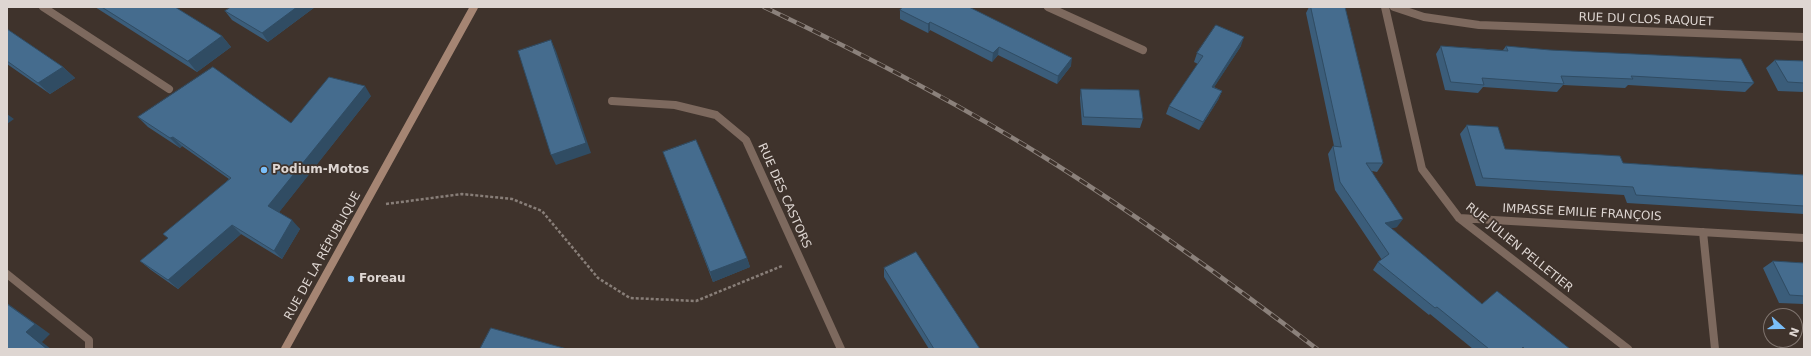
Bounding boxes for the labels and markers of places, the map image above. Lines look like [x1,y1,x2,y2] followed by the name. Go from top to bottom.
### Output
[272,163,369,177] place label: Podium-Motos
[259,165,269,175] marker: Podium-Motos
[359,272,406,286] place label: Foreau
[346,274,356,284] marker: Foreau

